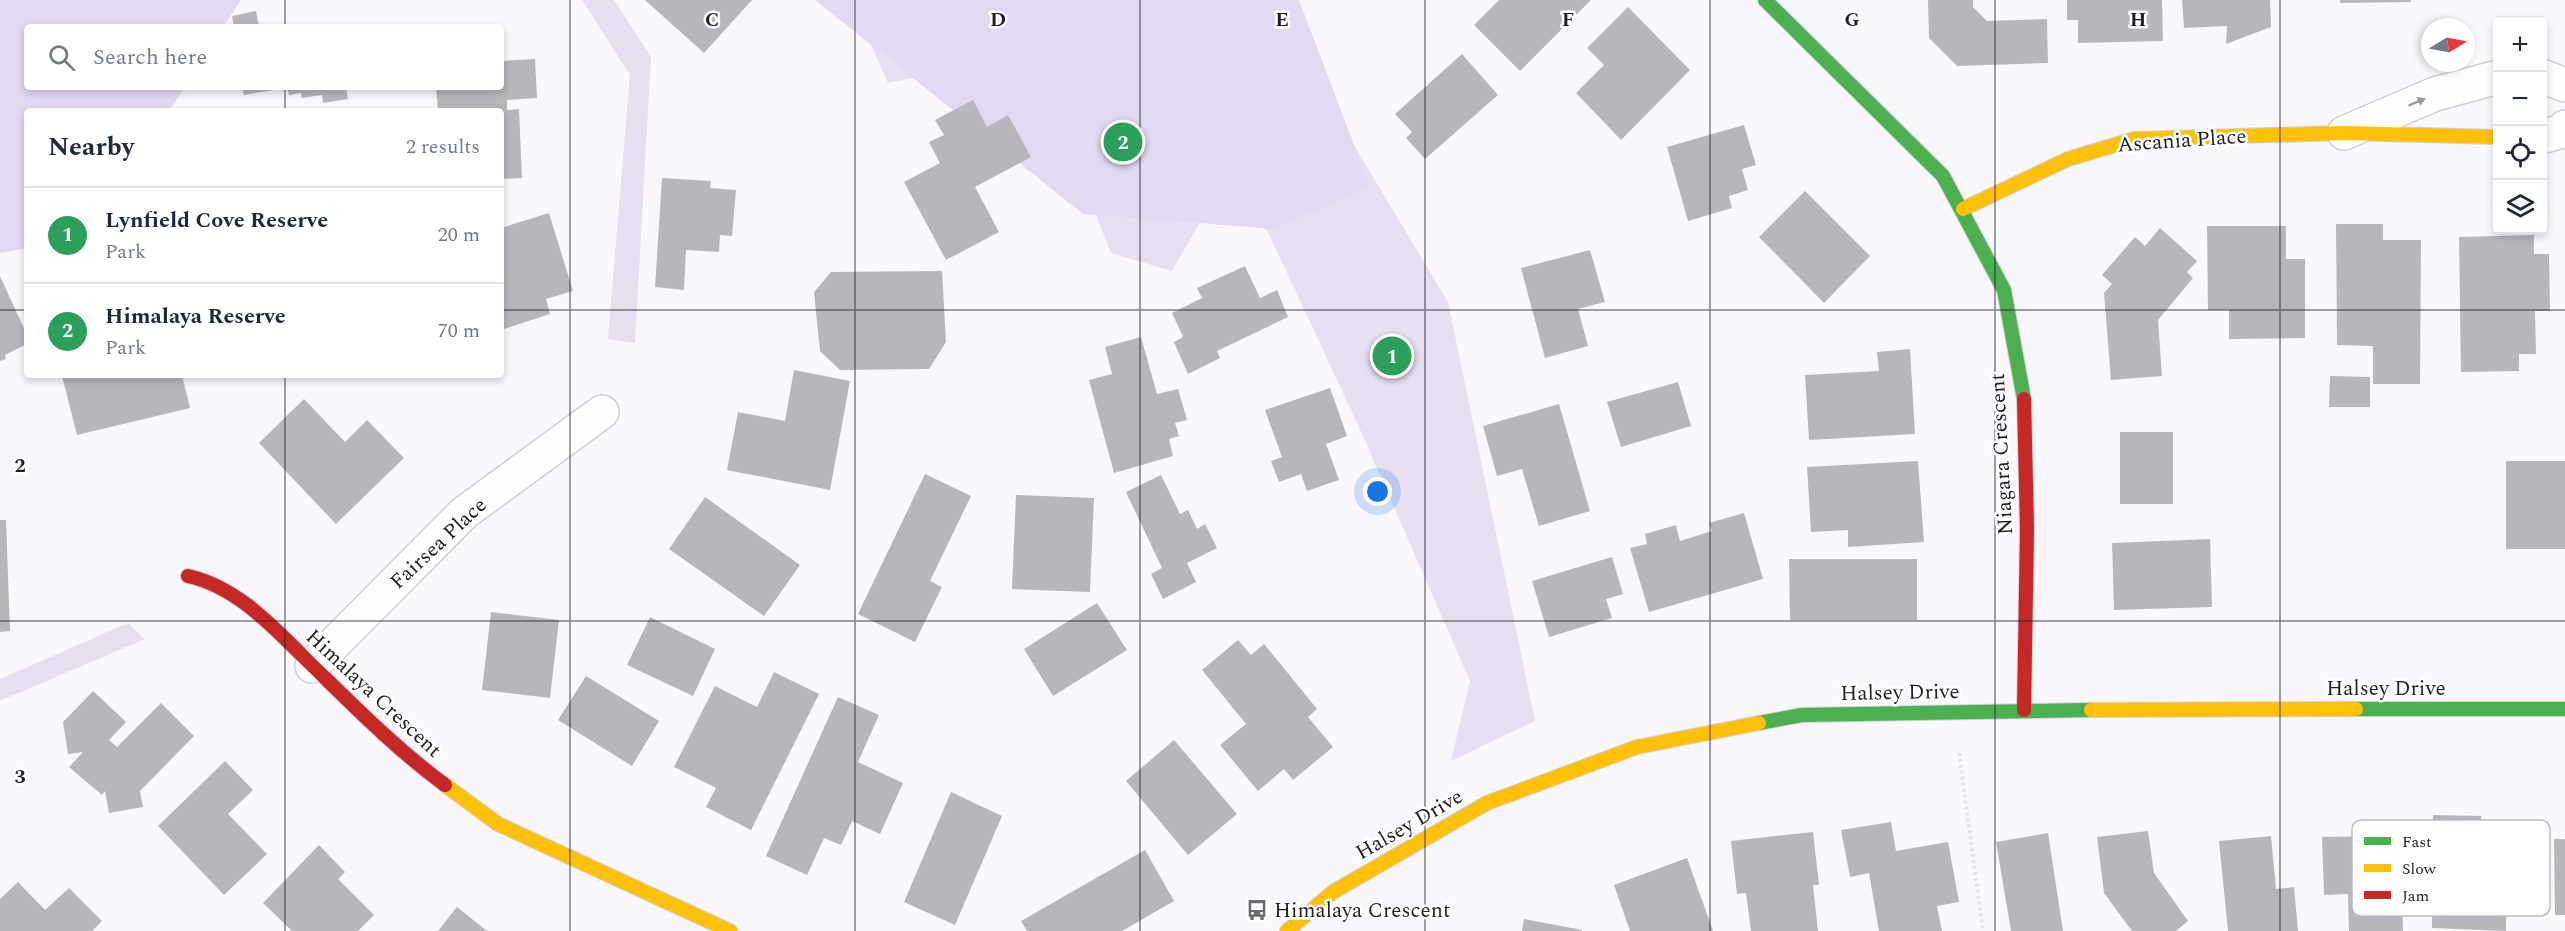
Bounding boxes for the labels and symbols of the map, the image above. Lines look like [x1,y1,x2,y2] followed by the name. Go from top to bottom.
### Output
[705,5,719,35] text: C
[990,5,1006,35] text: D
[1275,5,1289,35] text: E
[1562,5,1574,35] text: F
[1844,5,1860,35] text: G
[2130,5,2146,35] text: H
[2421,18,2475,72] north arrow
[2408,97,2426,106] one-way arrow
[1104,120,1142,164] pin: 2
[2117,121,2248,161] street label: Ascania Place
[1372,334,1412,378] pin: 1
[1982,372,2022,536] street label: Niagara Crescent
[14,451,26,481] text: 2
[1363,477,1392,506] your location
[383,490,494,597] street label: Fairsea Place
[298,622,449,766] street label: Himalaya Crescent
[2326,673,2446,705] street label: Halsey Drive
[1840,676,1960,710] street label: Halsey Drive
[14,762,26,792] text: 3
[1350,781,1469,869] street label: Halsey Drive
[2352,820,2550,916] legend
[2402,830,2432,854] text: Fast
[2402,857,2437,881] text: Slow
[2402,884,2430,908] text: Jam
[1274,895,1450,927] place label: Himalaya Crescent
[1245,898,1269,922] bus stop icon: Himalaya Crescent

